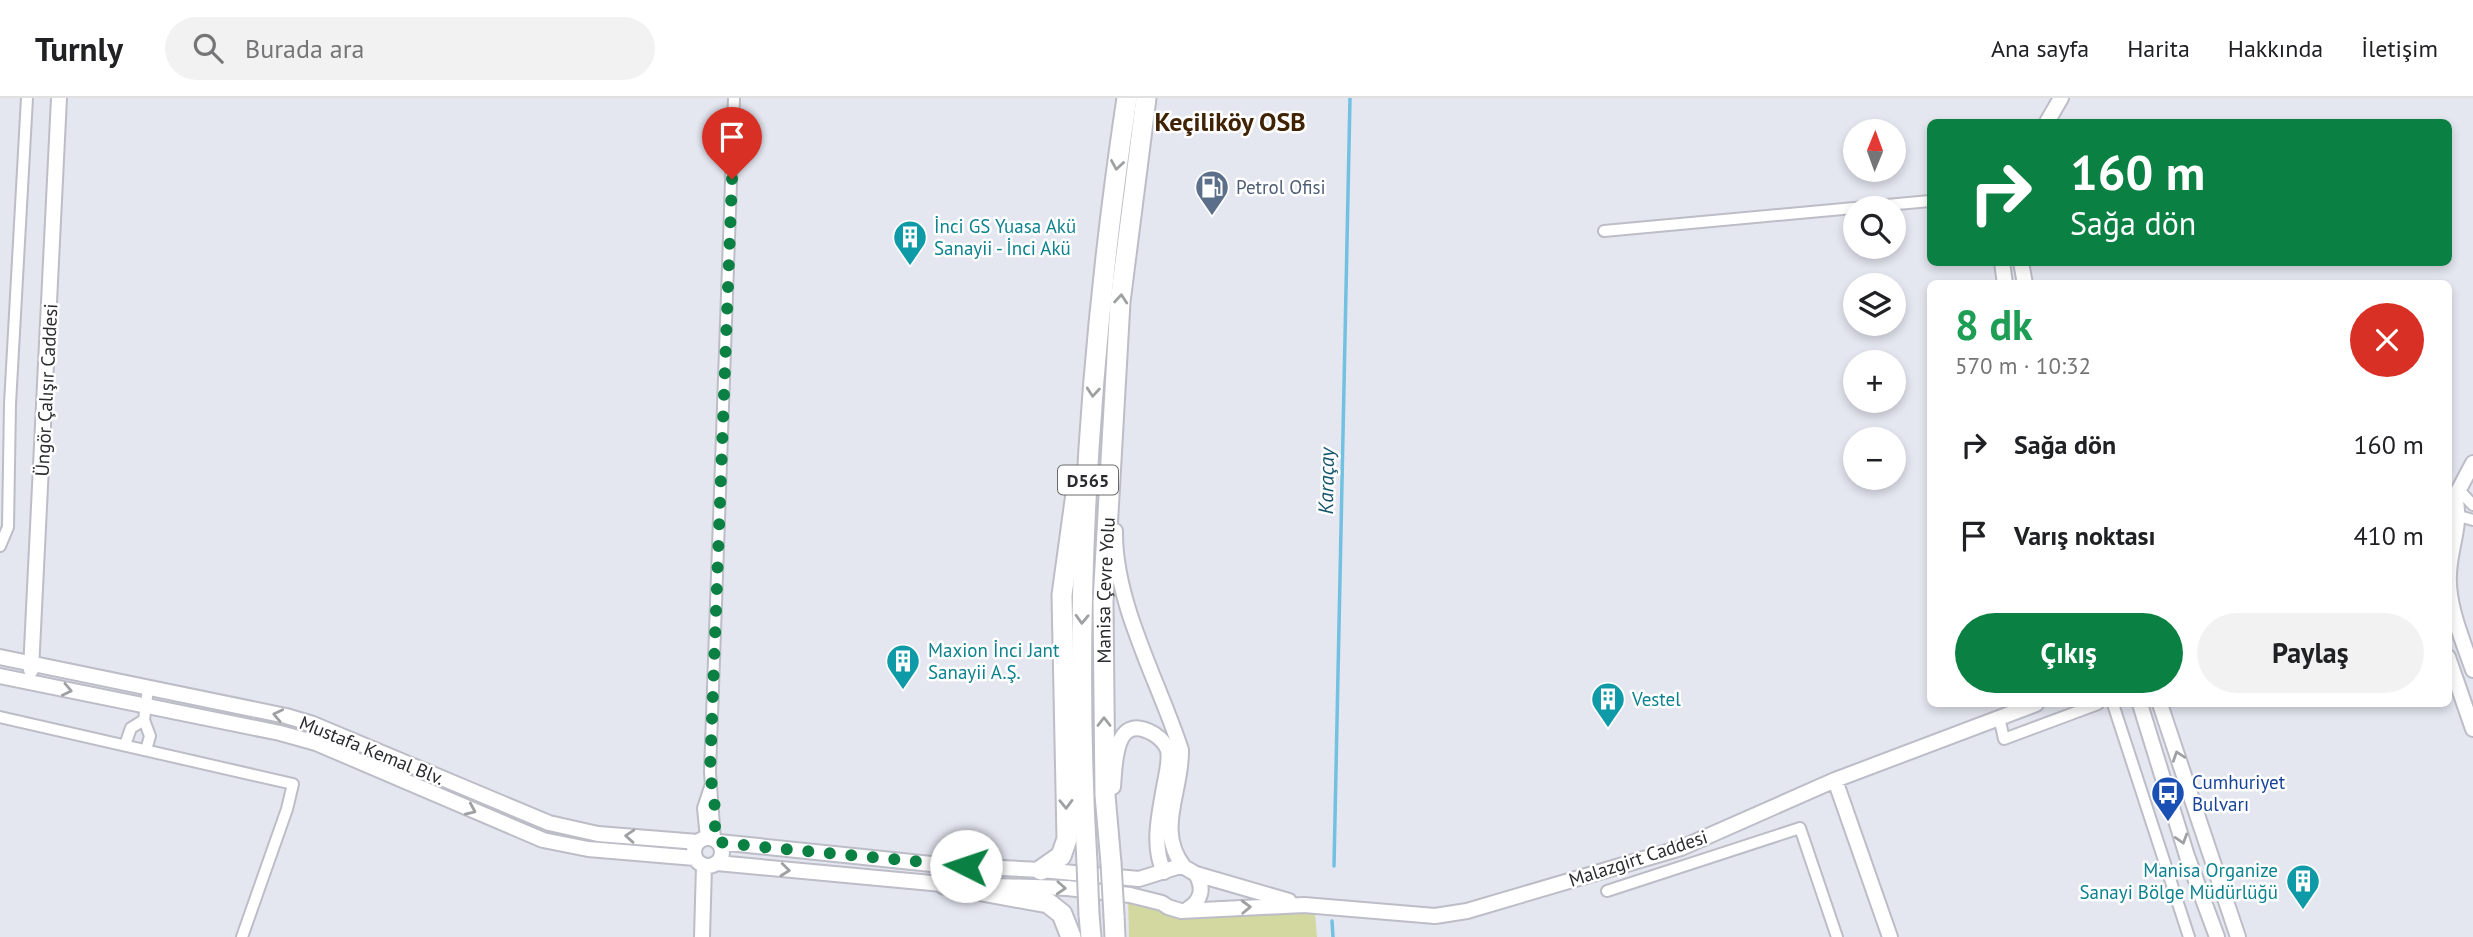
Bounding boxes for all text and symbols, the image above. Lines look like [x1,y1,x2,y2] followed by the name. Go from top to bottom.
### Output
[165,17,655,80] search box
[35,27,123,70] text: Turnly
[189,29,227,67] icon: search
[245,32,364,65] text: Burada ara
[1991,33,2089,64] text: Ana sayfa
[2127,33,2190,64] text: Harita
[2228,33,2323,64] text: Hakkında
[2361,33,2438,64] text: İletişim
[1154,105,1306,138] district label: Keçiliköy OSB
[702,107,762,179] pin
[713,118,751,156] icon: arrive
[1843,119,1906,182] north arrow
[1843,119,1906,490] map controls
[2070,140,2205,204] text: 160 m
[1955,147,2046,238] icon: right
[1110,160,1125,171] one-way arrow
[1193,168,1231,217] fuel station icon: Petrol Ofisi
[1236,175,1326,199] place label: Petrol Ofisi
[1843,196,1906,259] button: search
[2070,202,2196,244] text: Sağa dön
[934,214,1076,260] place label: İnci GS Yuasa Akü Sanayii - İnci Akü
[891,218,929,267] building icon: İnci GS Yuasa Akü Sanayii - İnci Akü
[1843,273,1906,336] button: layers
[1113,293,1128,304] one-way arrow
[1955,297,2033,352] text: 8 dk
[29,303,63,477] street label: Üngör Çalışır Caddesi
[2350,303,2424,377] button: close
[1843,350,1906,413] button: +
[1955,351,2091,380] text: 570 m · 10:32
[1086,386,1101,397] one-way arrow
[1955,426,1993,464] icon: right
[1843,427,1906,490] button: −
[2014,428,2116,461] text: Sağa dön
[2353,428,2424,461] text: 160 m
[1312,446,1340,514] water label: Karaçay
[1058,466,1118,494] road number: D565
[1091,516,1120,664] street label: Manisa Çevre Yolu
[1955,517,1993,555] icon: arrive
[2014,519,2156,552] text: Varış noktası
[2353,519,2424,552] text: 410 m
[1955,613,2183,693] button: Çıkış
[2197,613,2424,693] button: Paylaş
[1075,614,1090,625] one-way arrow
[928,638,1060,684] place label: Maxion İnci Jant Sanayii A.Ş.
[884,642,922,691] building icon: Maxion İnci Jant Sanayii A.Ş.
[1589,680,1627,729] building icon: Vestel
[61,682,73,696] one-way arrow
[1631,687,1681,711] place label: Vestel
[272,709,284,724] one-way arrow
[296,710,448,790] street label: Mustafa Kemal Blv.
[1096,716,1112,727] one-way arrow
[2172,750,2186,763] one-way arrow
[2192,770,2286,816] place label: Cumhuriyet Bulvarı
[2149,774,2187,823] bus stop icon: Cumhuriyet Bulvarı
[1059,799,1074,810] one-way arrow
[464,802,476,816] one-way arrow
[1566,824,1710,892] street label: Malazgirt Caddesi
[624,829,635,844] one-way arrow
[929,829,1003,903] position arrow
[2174,832,2188,845] one-way arrow
[2079,858,2278,904] place label: Manisa Organize Sanayi Bölge Müdürlüğü
[780,862,791,877] one-way arrow
[2284,862,2322,911] building icon: Manisa Organize Sanayi Bölge Müdürlüğü
[1056,881,1067,896] one-way arrow
[1241,899,1252,915] one-way arrow

